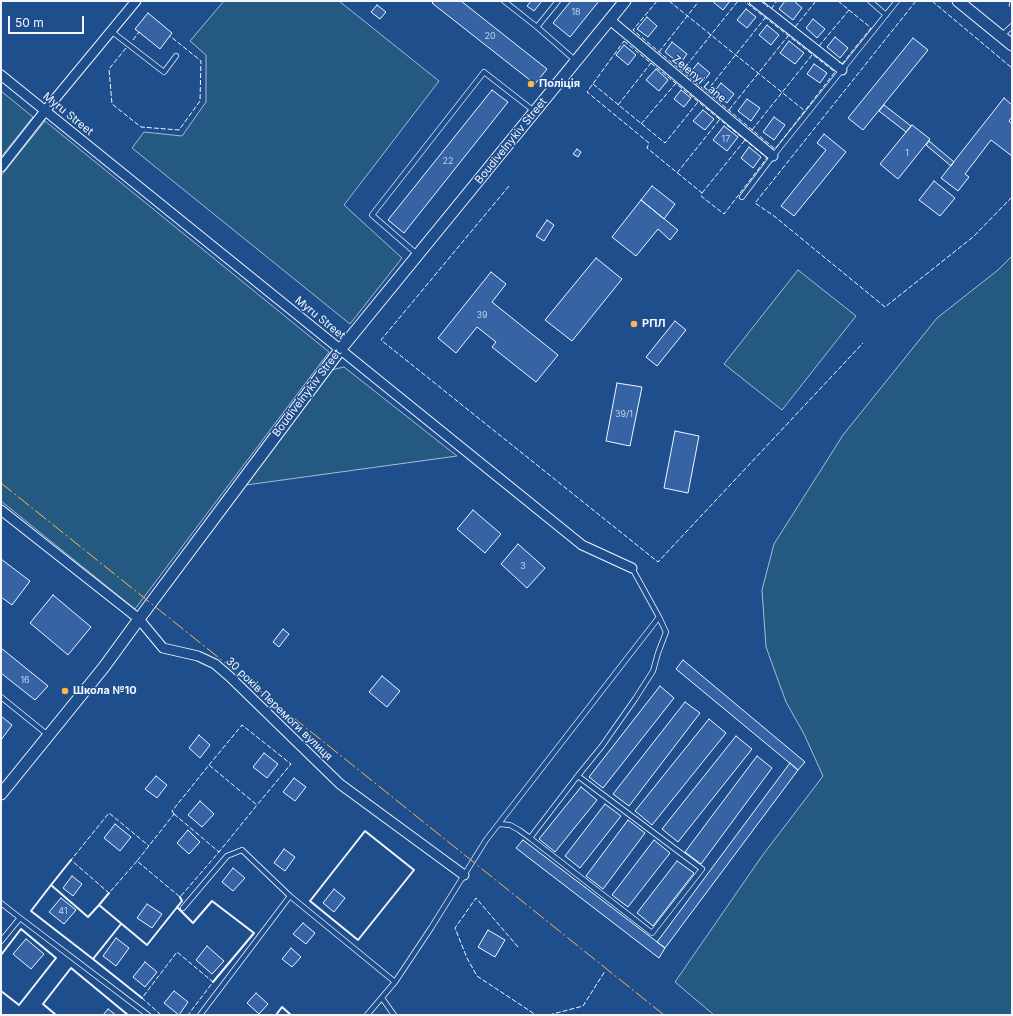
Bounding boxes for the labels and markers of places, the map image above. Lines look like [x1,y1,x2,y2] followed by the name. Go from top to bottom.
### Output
[539,77,580,91] place label: Поліція
[526,79,536,89] marker: Поліція
[642,317,666,331] place label: РПЛ
[629,319,639,329] marker: РПЛ
[73,684,137,698] place label: Школа №10
[60,686,70,696] marker: Школа №10

